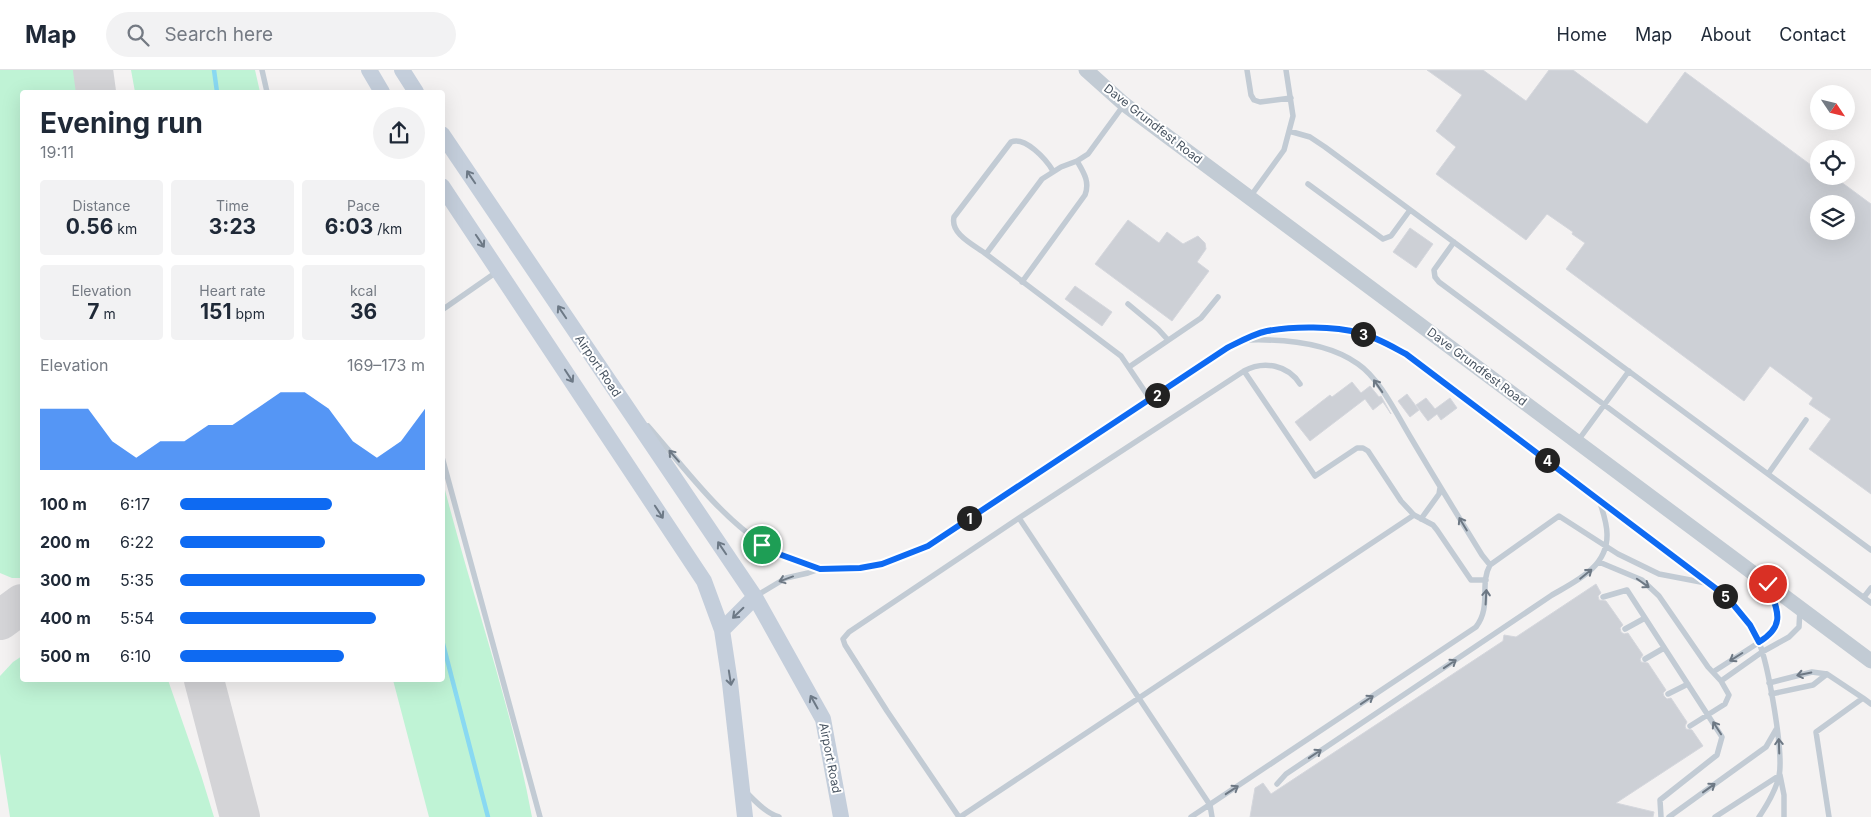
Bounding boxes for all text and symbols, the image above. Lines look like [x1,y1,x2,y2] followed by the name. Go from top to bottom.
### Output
[106,12,456,57] search box
[25,20,76,49] text: Map
[124,21,152,49] icon: search
[164,23,273,46] text: Search here
[1557,24,1607,45] text: Home
[1635,24,1672,45] text: Map
[1700,24,1751,45] text: About
[1779,24,1846,45] text: Contact
[1101,81,1206,167] street label: Dave Grundfest Road
[1810,85,1855,130] north arrow
[1810,85,1855,240] map controls
[40,106,203,140] text: Evening run
[373,107,425,159] button: share
[1810,140,1855,185] button: locate
[40,142,74,162] text: 19:11
[466,170,476,184] one-way arrow
[1810,195,1855,240] button: layers
[73,197,130,214] text: Distance
[216,197,249,214] text: Time
[347,197,380,214] text: Pace
[66,214,113,239] text: 0.56
[209,214,256,239] text: 3:23
[325,214,373,239] text: 6:03
[113,220,137,237] text: km
[373,220,402,237] text: /km
[475,233,485,247] one-way arrow
[72,282,132,299] text: Elevation
[199,282,266,299] text: Heart rate
[350,282,377,299] text: kcal
[87,299,100,324] text: 7
[200,299,232,324] text: 151
[350,299,377,324] text: 36
[100,305,116,322] text: m
[232,305,265,322] text: bpm
[557,305,567,319] one-way arrow
[1350,322,1376,346] pin: 3
[1425,324,1530,409] street label: Dave Grundfest Road
[1359,326,1368,343] text: 3
[572,332,625,400] street label: Airport Road
[40,355,109,375] text: Elevation
[347,355,425,375] text: 169–173 m
[564,369,575,383] one-way arrow
[1373,379,1383,393] one-way arrow
[1144,382,1170,408] pin: 2
[1153,387,1162,404] text: 2
[1534,448,1560,472] pin: 4
[668,449,680,462] one-way arrow
[1543,452,1552,469] text: 4
[40,494,87,514] text: 100 m
[120,494,150,514] text: 6:17
[654,505,664,519] one-way arrow
[956,506,982,530] pin: 1
[966,510,973,527] text: 1
[1458,518,1468,532] one-way arrow
[741,524,783,566] pin
[748,531,776,559] icon: arrive
[40,532,90,552] text: 200 m
[120,532,154,552] text: 6:22
[716,541,727,555] one-way arrow
[1747,563,1789,605] pin
[1579,569,1592,580] one-way arrow
[40,570,90,590] text: 300 m
[120,570,154,590] text: 5:35
[1754,570,1782,598] icon: check
[779,575,794,584] one-way arrow
[1636,578,1650,588] one-way arrow
[1712,584,1738,608] pin: 5
[1721,588,1730,605] text: 5
[1481,589,1490,605] one-way arrow
[733,607,745,619] one-way arrow
[40,608,91,628] text: 400 m
[120,608,154,628] text: 5:54
[40,646,90,666] text: 500 m
[120,646,151,666] text: 6:10
[1729,652,1743,662] one-way arrow
[1443,658,1457,669] one-way arrow
[725,669,735,685] one-way arrow
[1796,670,1812,680] one-way arrow
[809,695,819,710] one-way arrow
[1360,695,1374,705] one-way arrow
[816,721,845,794] street label: Airport Road
[1711,722,1721,736] one-way arrow
[1774,739,1783,755] one-way arrow
[1308,749,1322,759] one-way arrow
[1701,783,1715,793] one-way arrow
[1225,785,1239,796] one-way arrow

